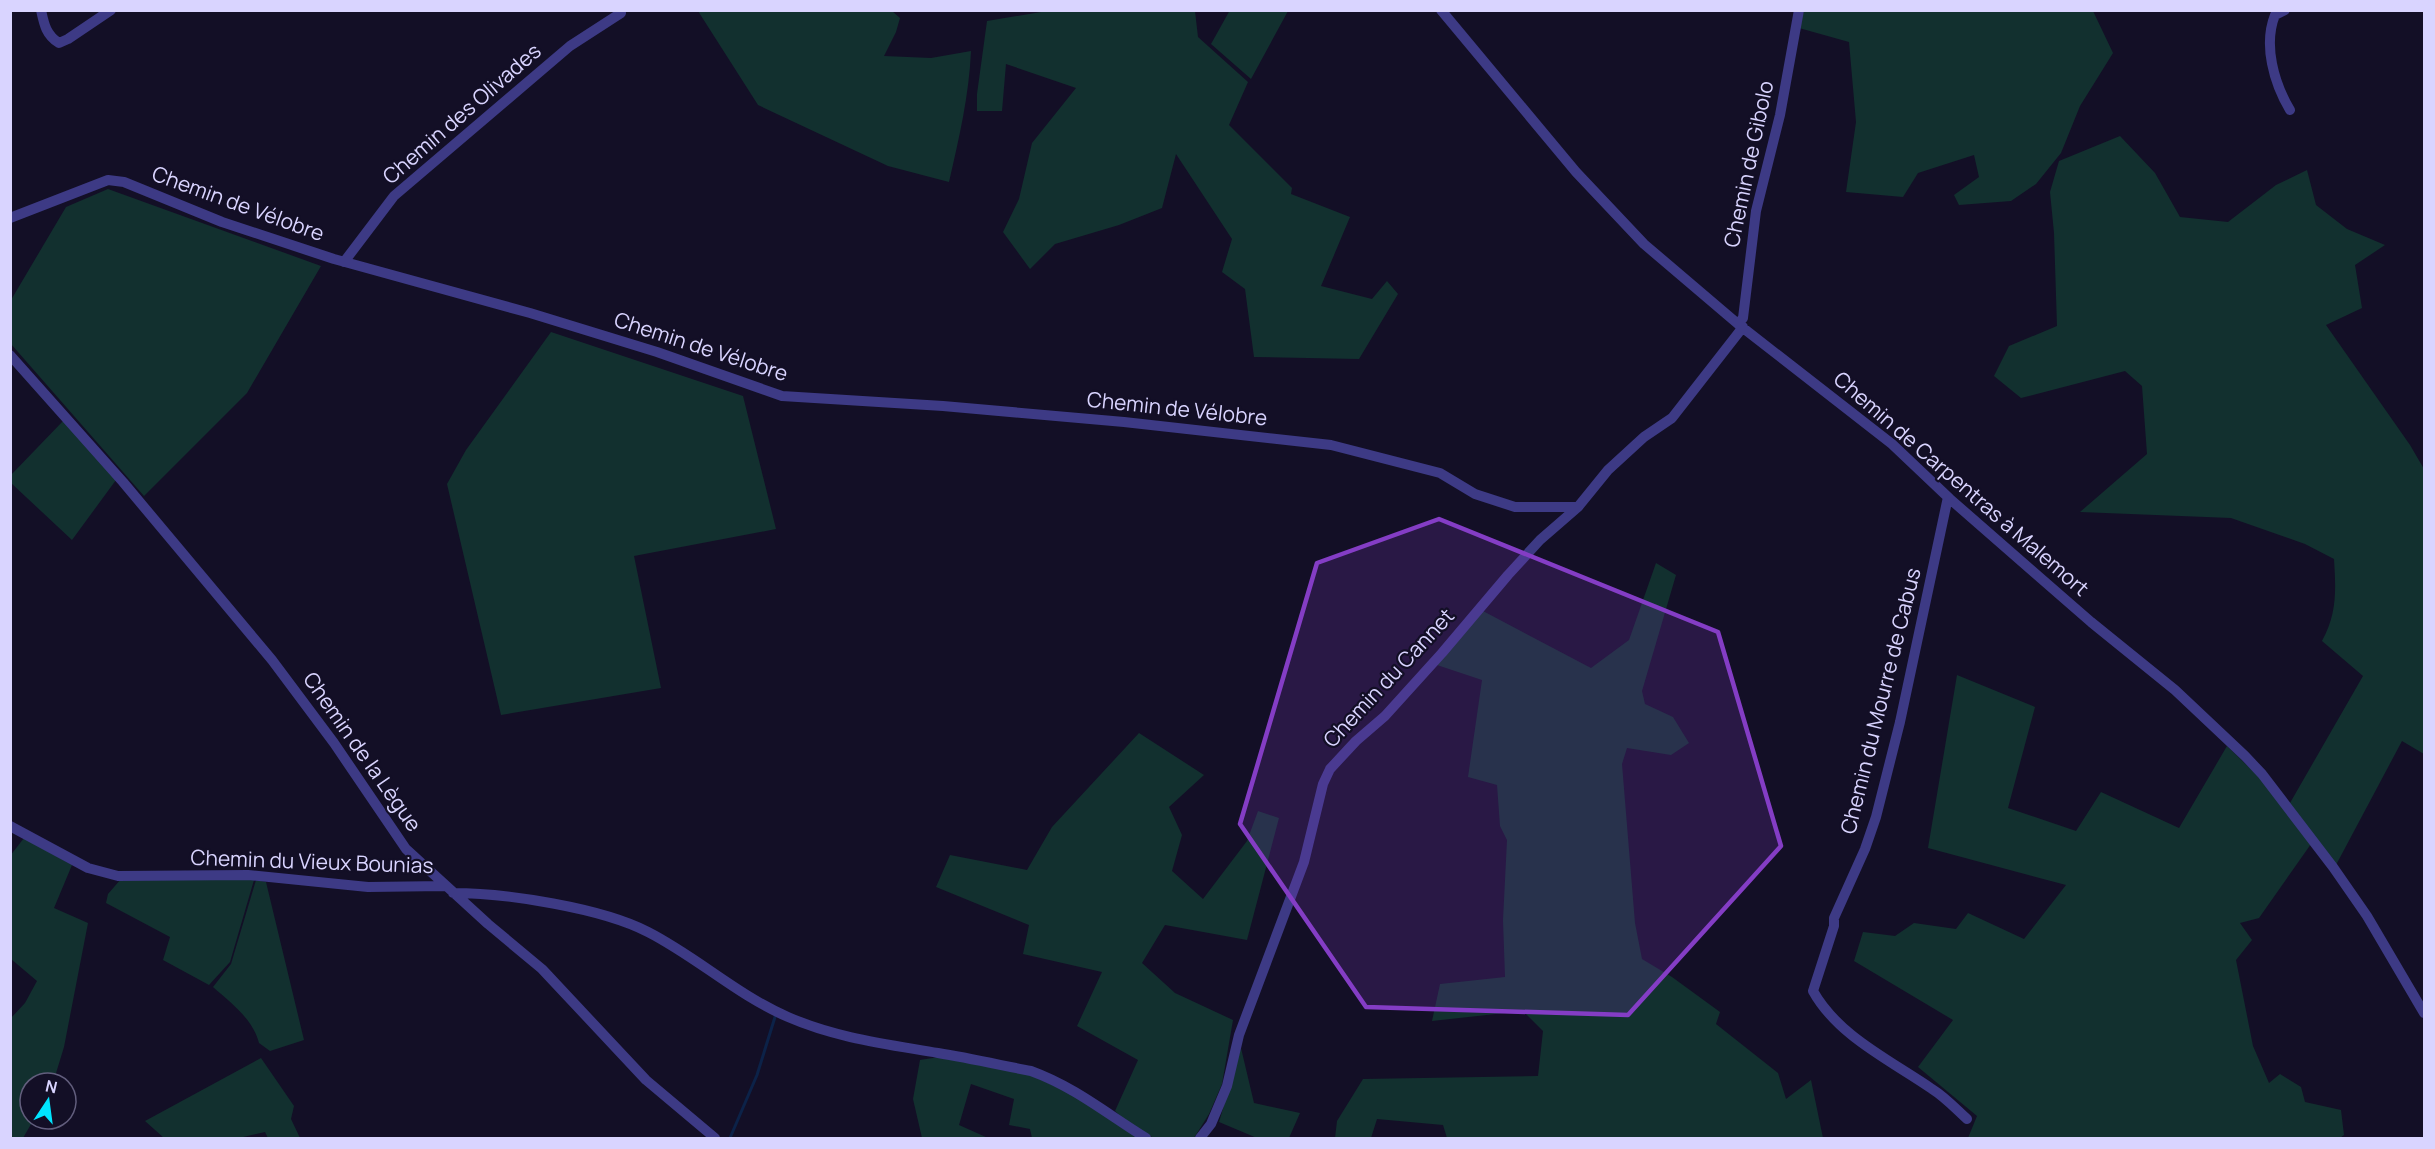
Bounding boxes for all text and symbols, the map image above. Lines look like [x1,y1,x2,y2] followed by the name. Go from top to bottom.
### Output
[376,37,546,190] street label: Chemin des Olivades
[1717,78,1779,250] street label: Chemin de Gibolo
[148,159,328,247] street label: Chemin de Vélobre
[611,305,792,387] street label: Chemin de Vélobre
[1828,365,2095,602] street label: Chemin de Carpentras à Malemort
[1086,385,1269,431] street label: Chemin de Vélobre
[1833,565,1927,837] street label: Chemin du Mourre de Cabus
[1317,602,1460,753] street label: Chemin du Cannet
[297,666,428,837] street label: Chemin de la Lègue
[190,843,434,879] street label: Chemin du Vieux Bounias
[18,1071,78,1131] north arrow
[43,1074,59,1098] text: N

